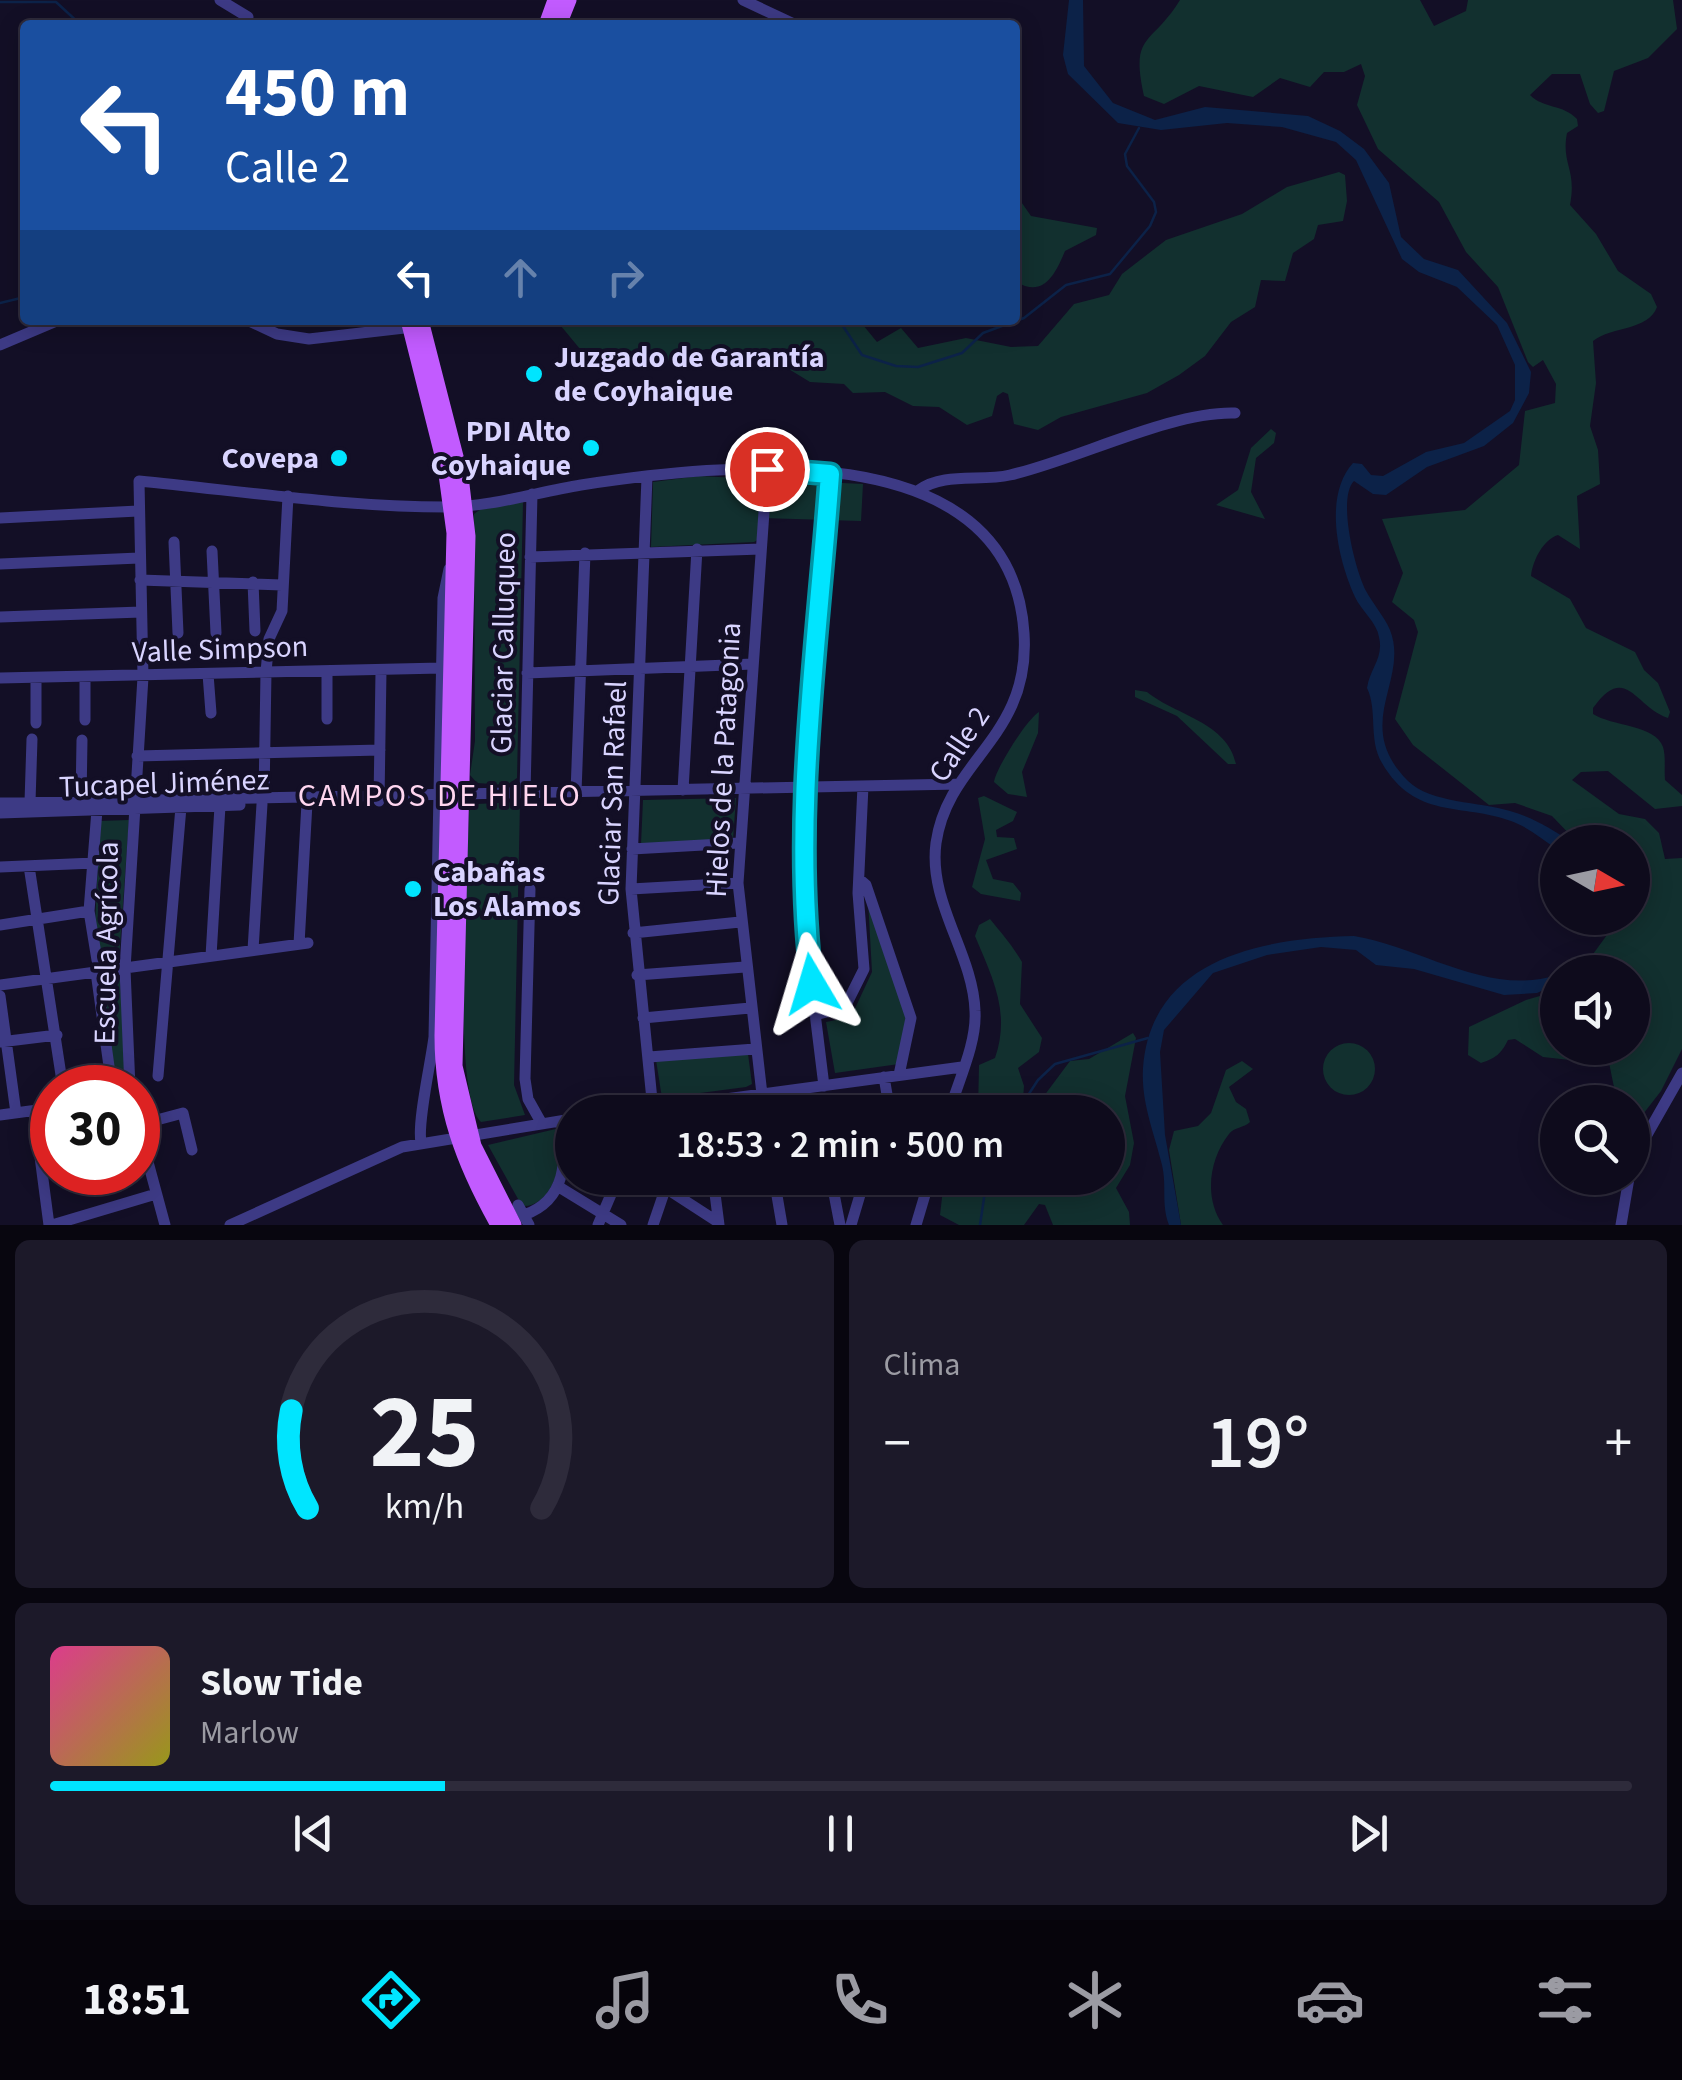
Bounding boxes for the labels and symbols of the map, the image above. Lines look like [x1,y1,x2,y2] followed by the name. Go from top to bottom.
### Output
[554,336,824,413] place label: Juzgado de Garantía de Coyhaique
[523,363,545,385] marker: Juzgado de Garantía de Coyhaique
[431,410,571,487] place label: PDI Alto Coyhaique
[725,427,810,512] pin
[221,437,319,480] place label: Covepa
[580,437,602,459] marker: PDI Alto Coyhaique
[328,447,350,469] marker: Covepa
[480,532,527,754] street label: Glaciar Calluqueo
[695,621,752,899] street label: Hielos de la Patagonia
[131,625,309,674] street label: Valle Simpson
[587,680,638,906] street label: Glaciar San Rafael
[918,698,1001,791] street label: Calle 2
[58,758,270,809] street label: Tucapel Jiménez
[298,773,582,819] district label: CAMPOS DE HIELO
[1540,825,1650,935] north arrow
[83,841,130,1045] street label: Escuela Agrícola
[433,851,581,928] place label: Cabañas Los Alamos
[402,878,424,900] marker: Cabañas Los Alamos
[760,932,864,1036] position arrow
[30,1065,160,1195] speed limit sign: 30

